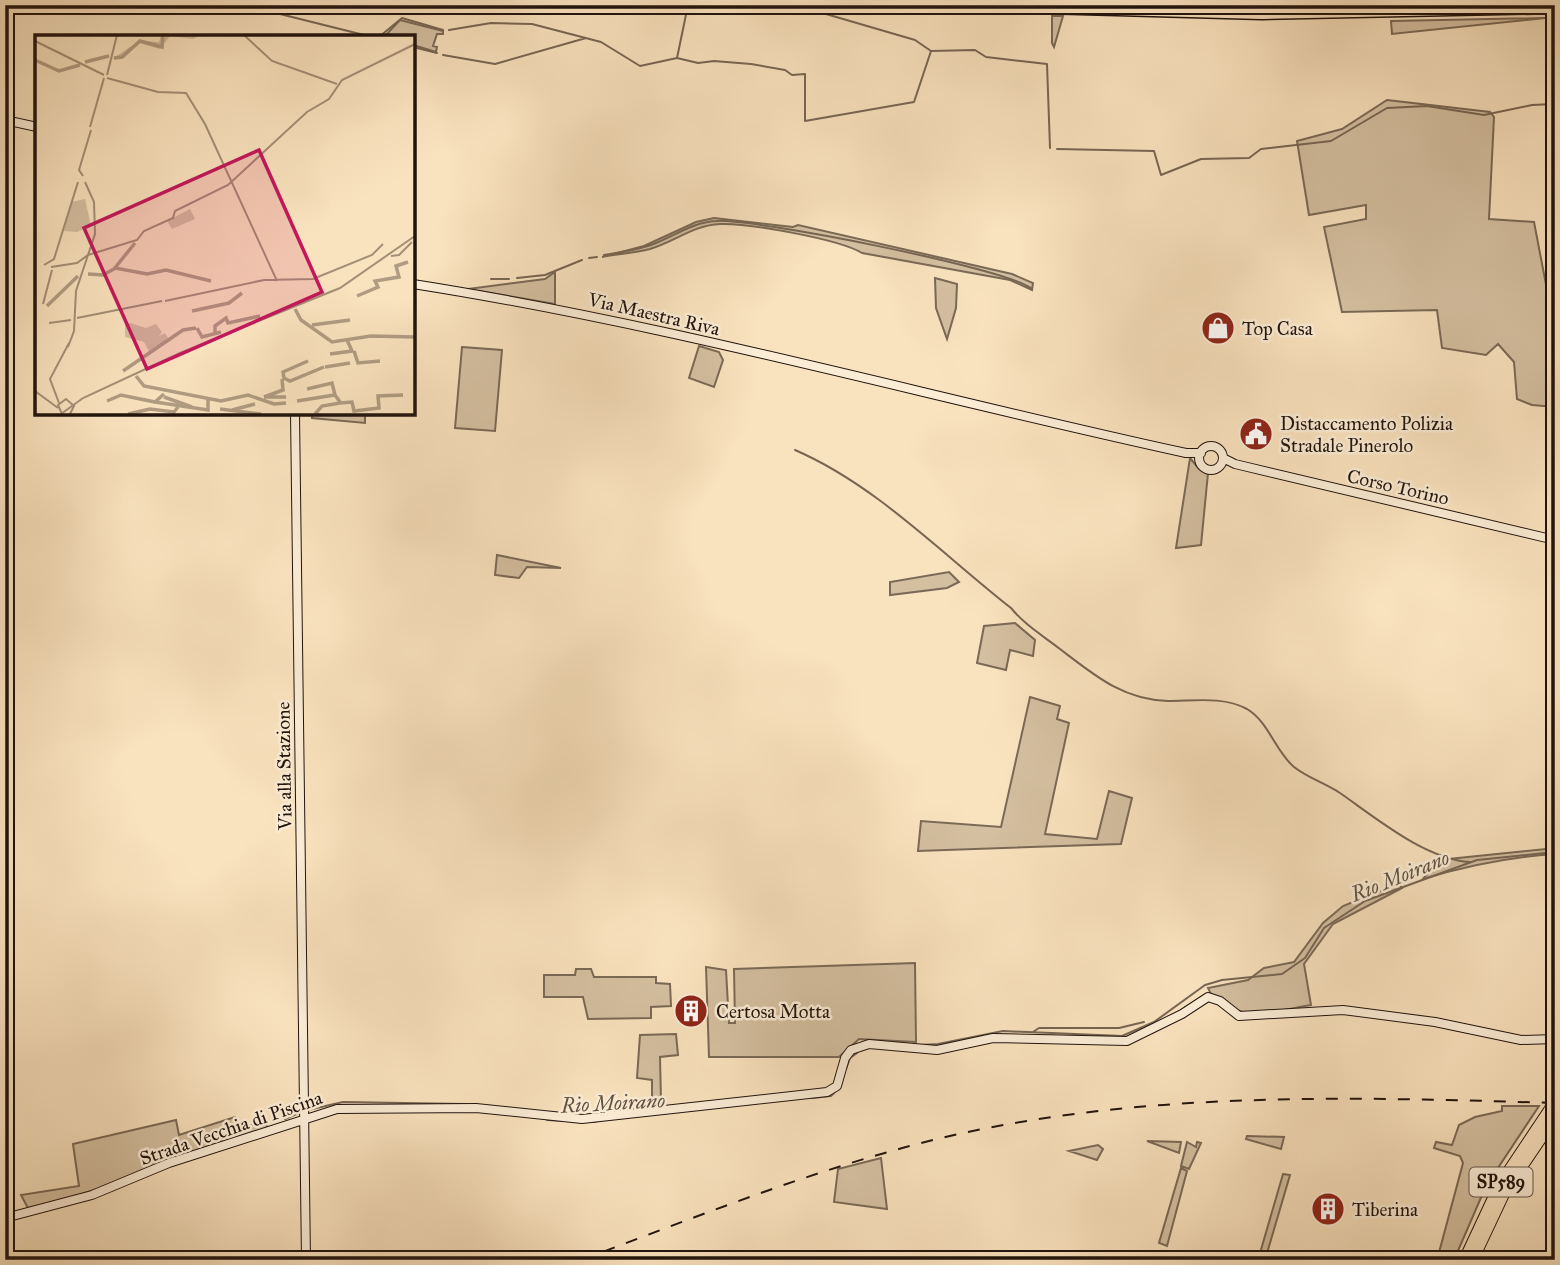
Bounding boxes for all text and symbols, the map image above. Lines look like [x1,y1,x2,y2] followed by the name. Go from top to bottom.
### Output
[35,35,415,415] inset map
[585,287,723,341] street label: Via Maestra Riva
[1199,309,1237,347] shop icon: Top Casa
[1242,317,1314,340] place label: Top Casa
[1280,412,1454,457] place label: Distaccamento Polizia Stradale Pinerolo
[1237,415,1275,453] public building icon: Distaccamento Polizia Stradale Pinerolo
[1345,464,1451,510] street label: Corso Torino
[271,701,297,831] street label: Via alla Stazione
[1346,844,1453,908] water label: Rio Moirano
[672,992,710,1030] building icon: Certosa Motta
[716,1000,831,1023] place label: Certosa Motta
[137,1086,326,1170] street label: Strada Vecchia di Piscina
[559,1087,666,1119] water label: Rio Moirano
[1470,1168,1532,1196] road number: SP589
[1309,1190,1347,1228] building icon: Tiberina
[1352,1198,1419,1221] place label: Tiberina

